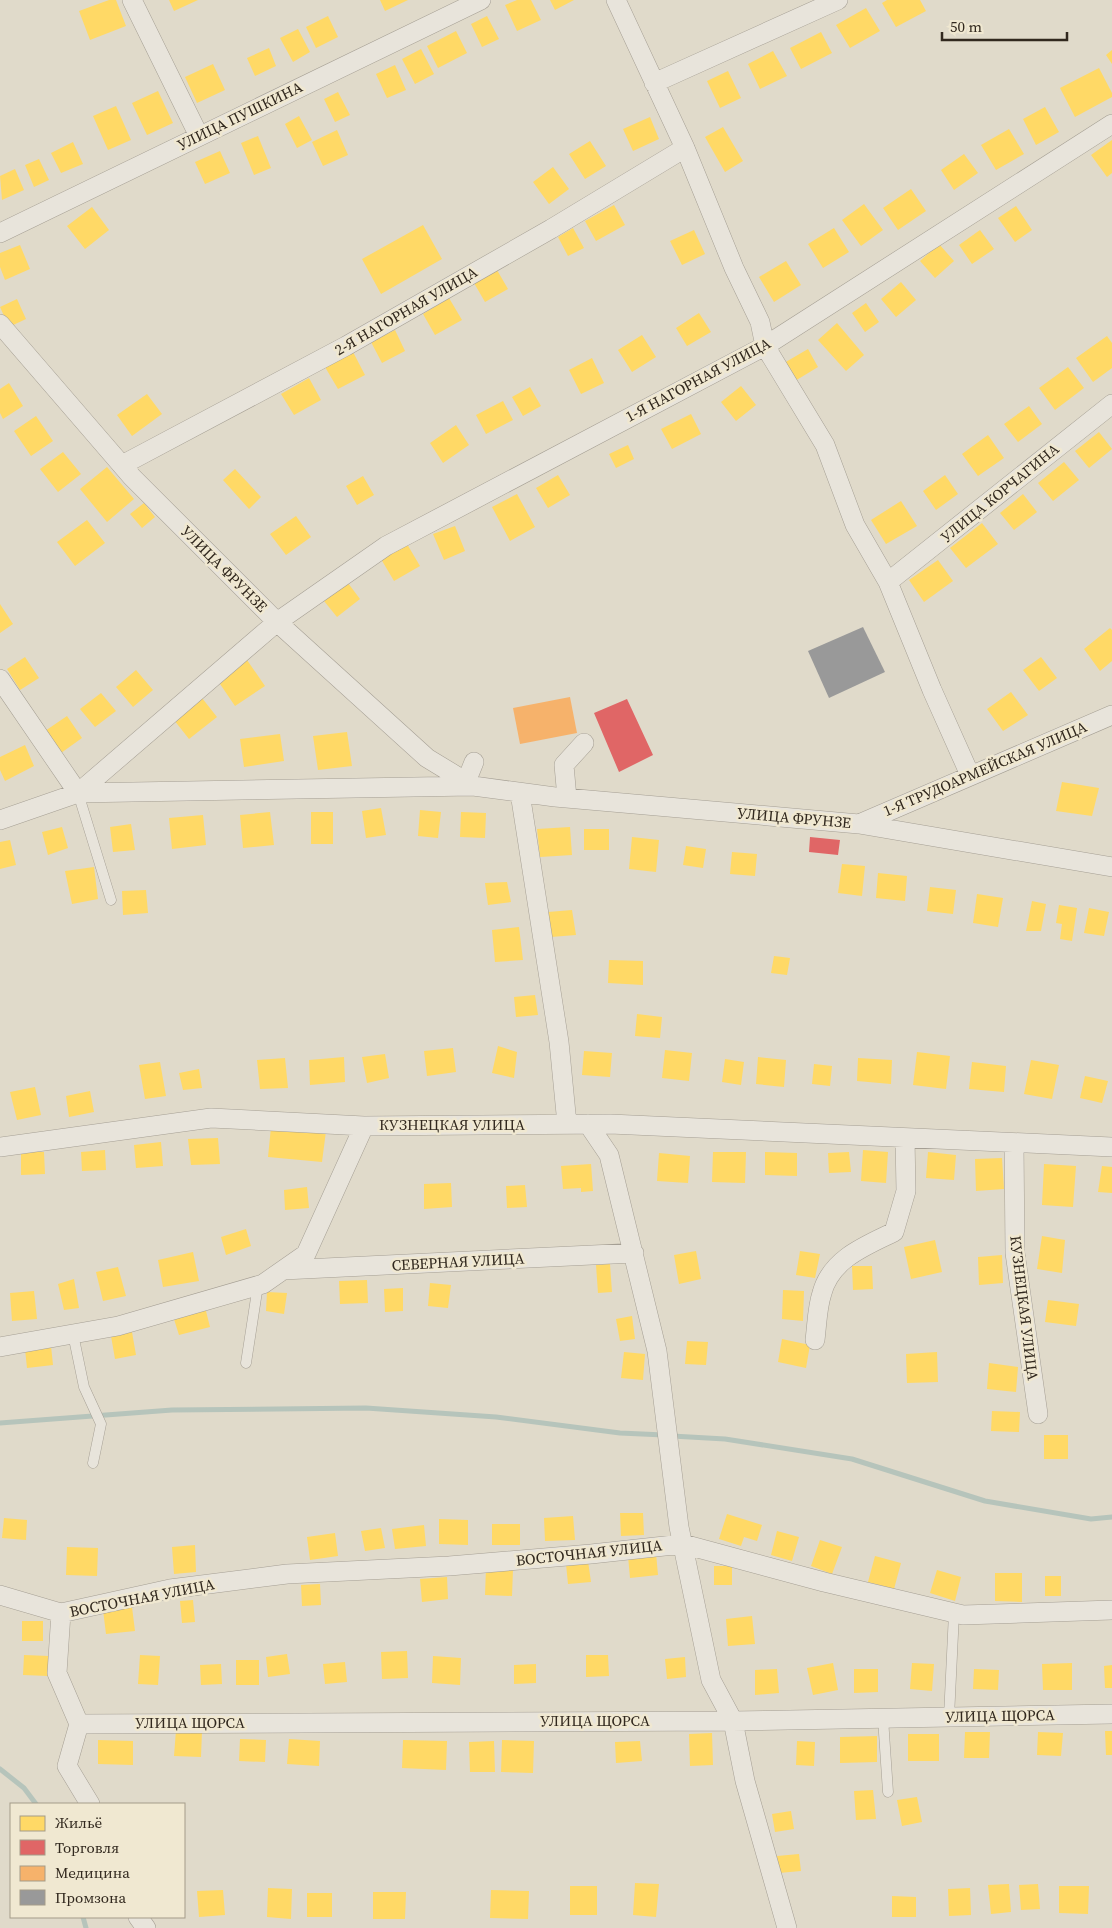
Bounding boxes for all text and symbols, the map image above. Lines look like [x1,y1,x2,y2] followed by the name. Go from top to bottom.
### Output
[942,10,1067,42] scale bar
[950,16,982,37] text: 50 m
[174,76,306,155] street label: УЛИЦА ПУШКИНА
[330,261,481,360] street label: 2-Я НАГОРНАЯ УЛИЦА
[621,332,774,427] street label: 1-Я НАГОРНАЯ УЛИЦА
[936,438,1063,547] street label: УЛИЦА КОРЧАГИНА
[177,521,272,616] street label: УЛИЦА ФРУНЗЕ
[880,716,1090,821] street label: 1-Я ТРУДОАРМЕЙСКАЯ УЛИЦА
[736,802,852,833] street label: УЛИЦА ФРУНЗЕ
[379,1114,525,1135] street label: КУЗНЕЦКАЯ УЛИЦА
[1005,1234,1044,1382] street label: КУЗНЕЦКАЯ УЛИЦА
[391,1248,525,1275] street label: СЕВЕРНАЯ УЛИЦА
[515,1534,663,1571] street label: ВОСТОЧНАЯ УЛИЦА
[68,1573,216,1622] street label: ВОСТОЧНАЯ УЛИЦА
[945,1704,1055,1727] street label: УЛИЦА ЩОРСА
[540,1710,650,1731] street label: УЛИЦА ЩОРСА
[135,1712,245,1733] street label: УЛИЦА ЩОРСА
[10,1803,185,1918] legend
[55,1812,103,1833] text: Жильё
[55,1837,119,1858] text: Торговля
[55,1862,130,1883] text: Медицина
[55,1887,126,1908] text: Промзона

